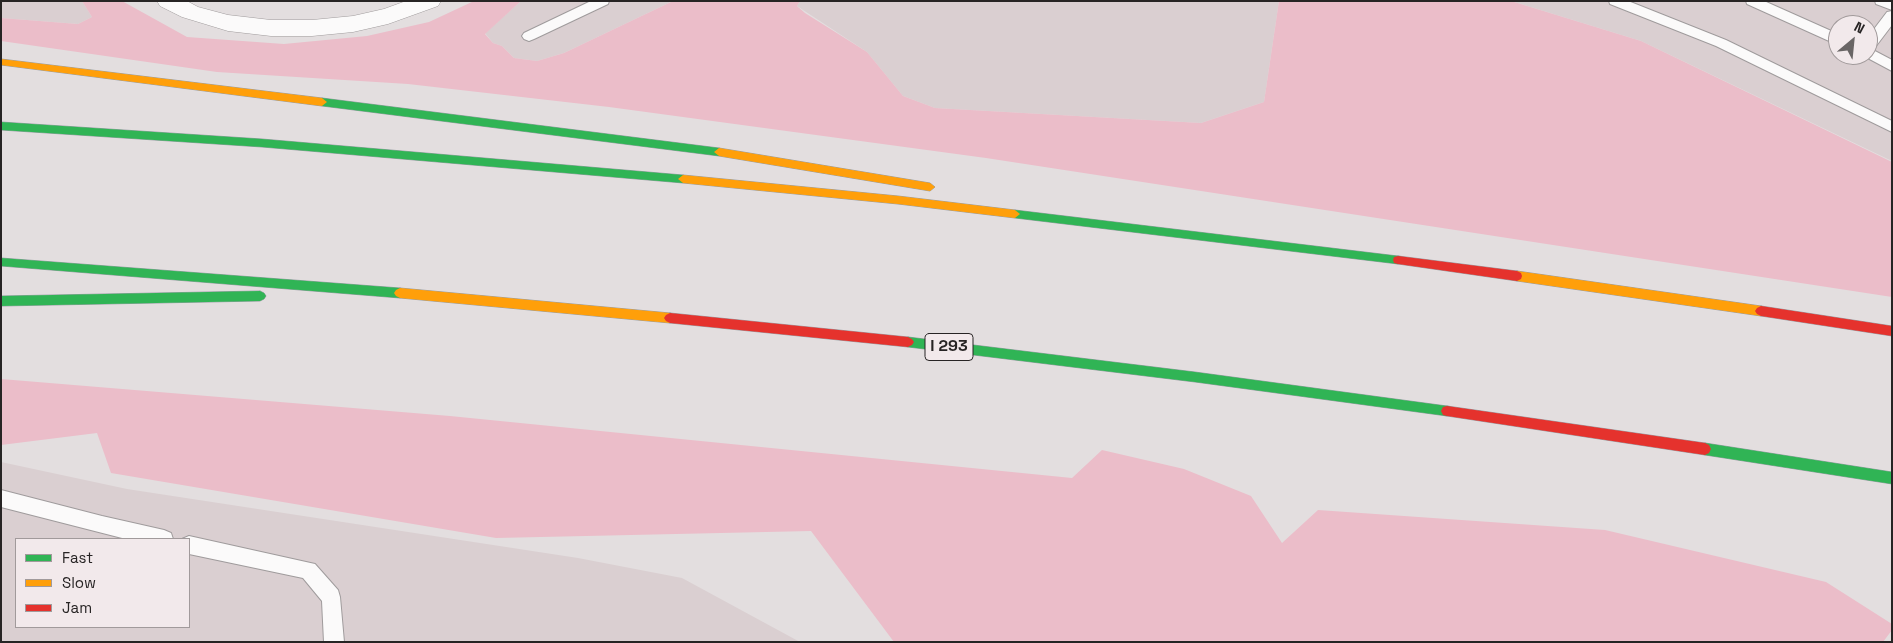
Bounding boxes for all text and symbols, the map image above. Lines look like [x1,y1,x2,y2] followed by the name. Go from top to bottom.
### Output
[1828,15,1878,65] north arrow
[1851,17,1868,38] text: N
[925,334,973,361] road number: I 293
[15,538,190,628] legend
[62,548,93,567] text: Fast
[62,573,96,592] text: Slow
[62,598,92,617] text: Jam

